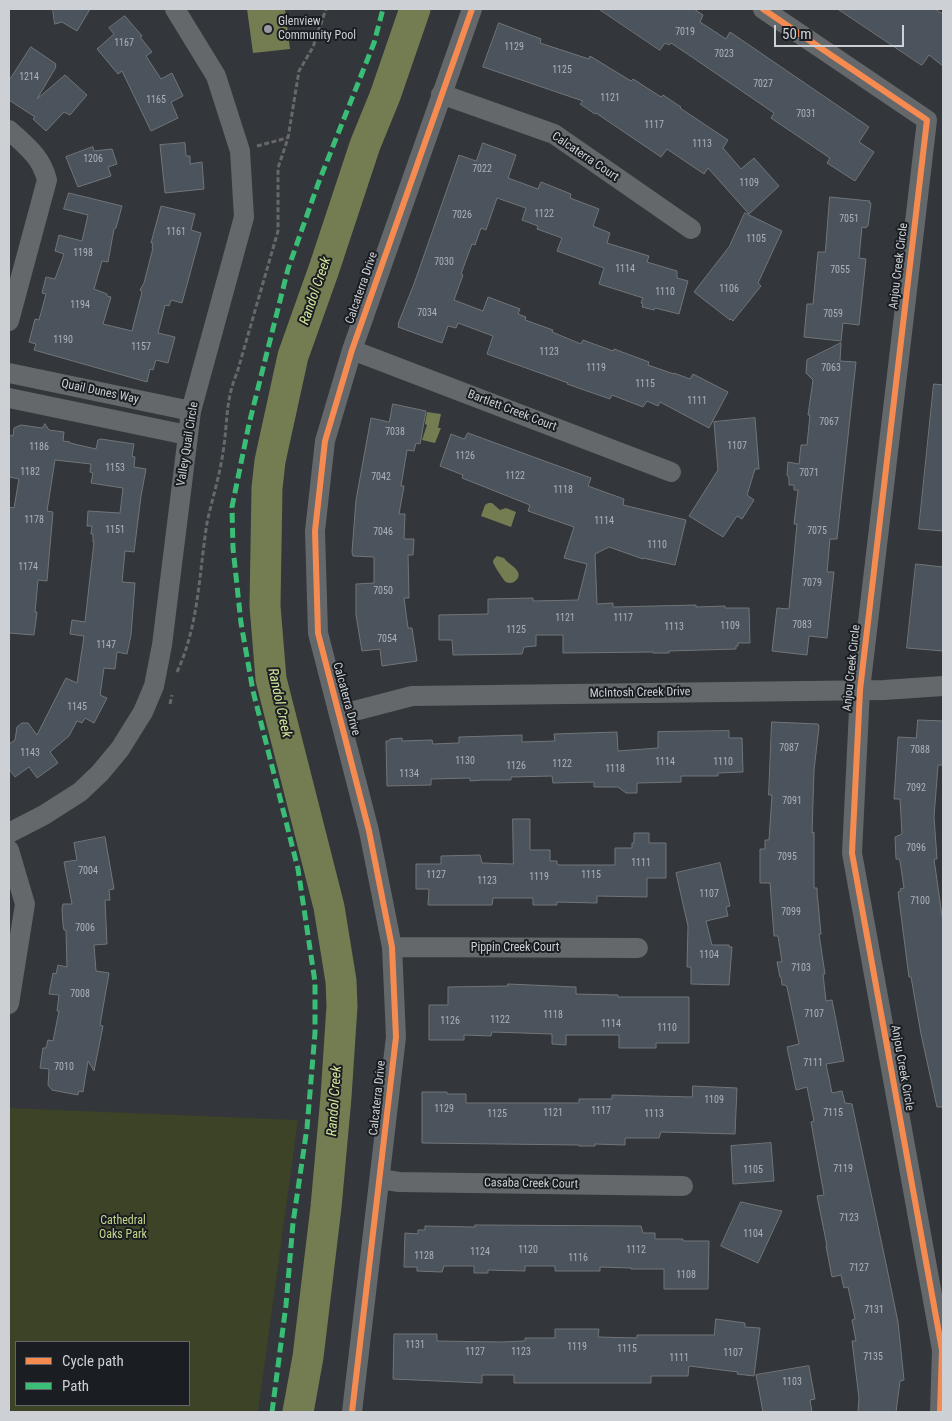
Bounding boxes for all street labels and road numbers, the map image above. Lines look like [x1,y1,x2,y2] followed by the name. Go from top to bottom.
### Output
[549,129,621,185] street label: Calcaterra Court
[887,222,911,310] street label: Anjou Creek Circle
[343,250,381,326] street label: Calcaterra Drive
[60,377,140,407] street label: Quail Dunes Way
[466,387,558,435] street label: Bartlett Creek Court
[174,401,202,487] street label: Valley Quail Circle
[840,624,864,712] street label: Anjou Creek Circle
[329,661,363,737] street label: Calcaterra Drive
[590,685,690,701] street label: McIntosh Creek Drive
[471,941,559,955] street label: Pippin Creek Court
[887,1024,917,1112] street label: Anjou Creek Circle
[367,1060,389,1136] street label: Calcaterra Drive
[484,1176,578,1192] street label: Casaba Creek Court

